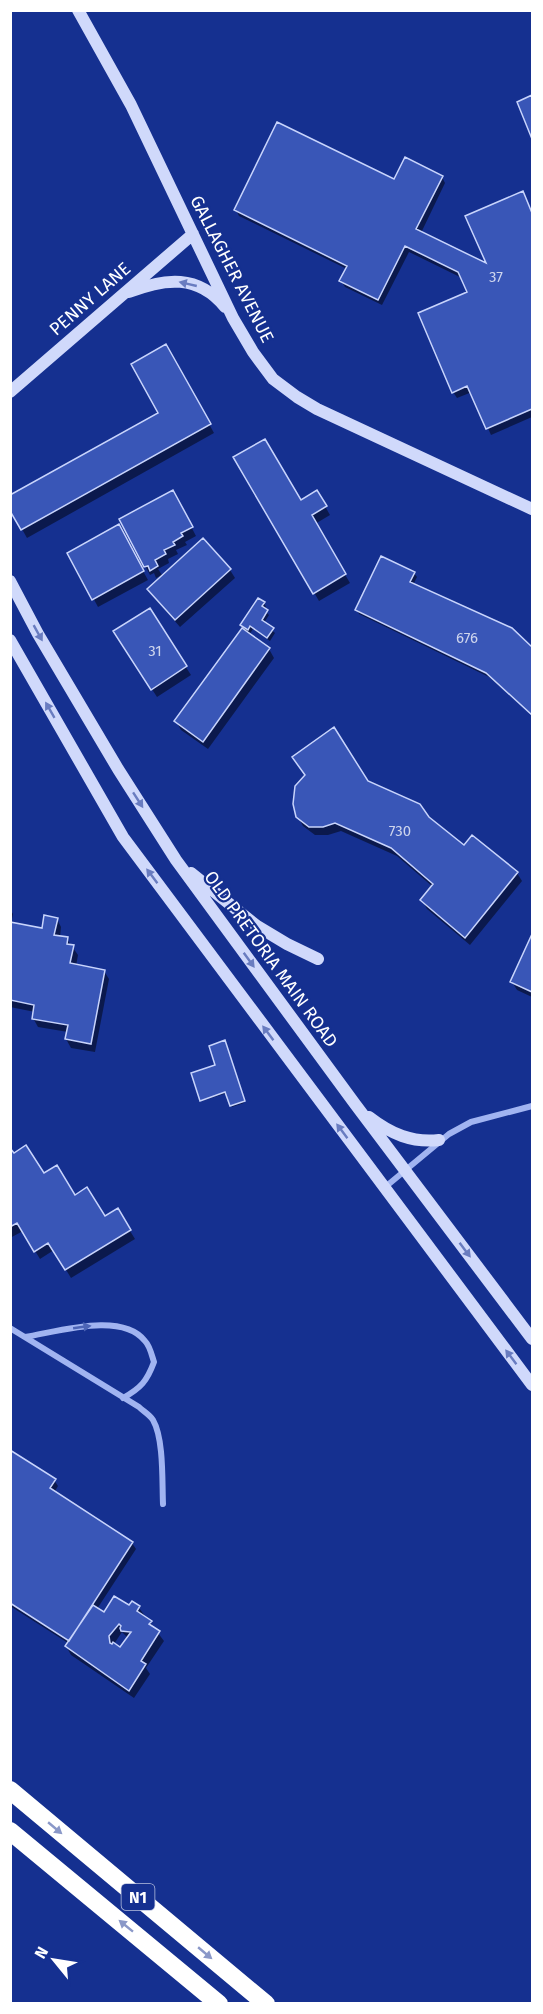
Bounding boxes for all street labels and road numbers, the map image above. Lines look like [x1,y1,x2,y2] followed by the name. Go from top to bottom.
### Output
[185,192,279,346] street label: GALLAGHER AVENUE
[45,258,135,340] street label: PENNY LANE
[200,866,342,1052] street label: OLD PRETORIA MAIN ROAD
[122,1884,154,1910] road number: N1

